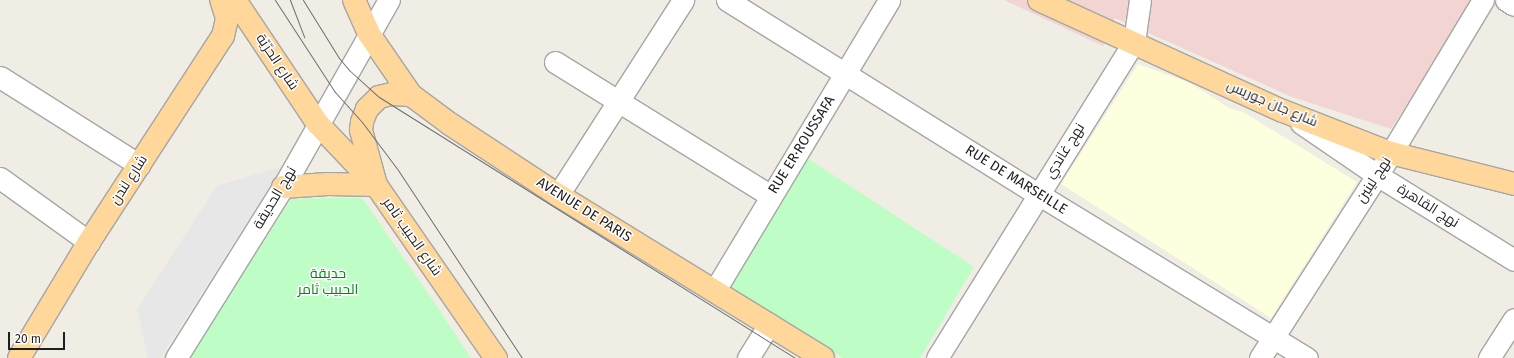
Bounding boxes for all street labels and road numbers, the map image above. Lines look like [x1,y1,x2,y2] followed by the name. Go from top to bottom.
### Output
[252,31,302,93] street label: شارع الحرّيّة
[1224,77,1320,131] street label: شارع جان جوريس
[765,93,839,197] street label: RUE ER·ROUSSAFA
[1042,120,1088,182] street label: نهج غاندي
[962,142,1070,218] street label: RUE DE MARSEILLE
[107,152,151,208] street label: شارع لندن
[1353,154,1395,206] street label: نهج لينين
[250,164,300,232] street label: نهج الحديقة
[533,174,635,246] street label: AVENUE DE PARIS
[1394,180,1462,232] street label: نهج القاهرة
[379,195,445,279] street label: شارع الحبيب ثامر

